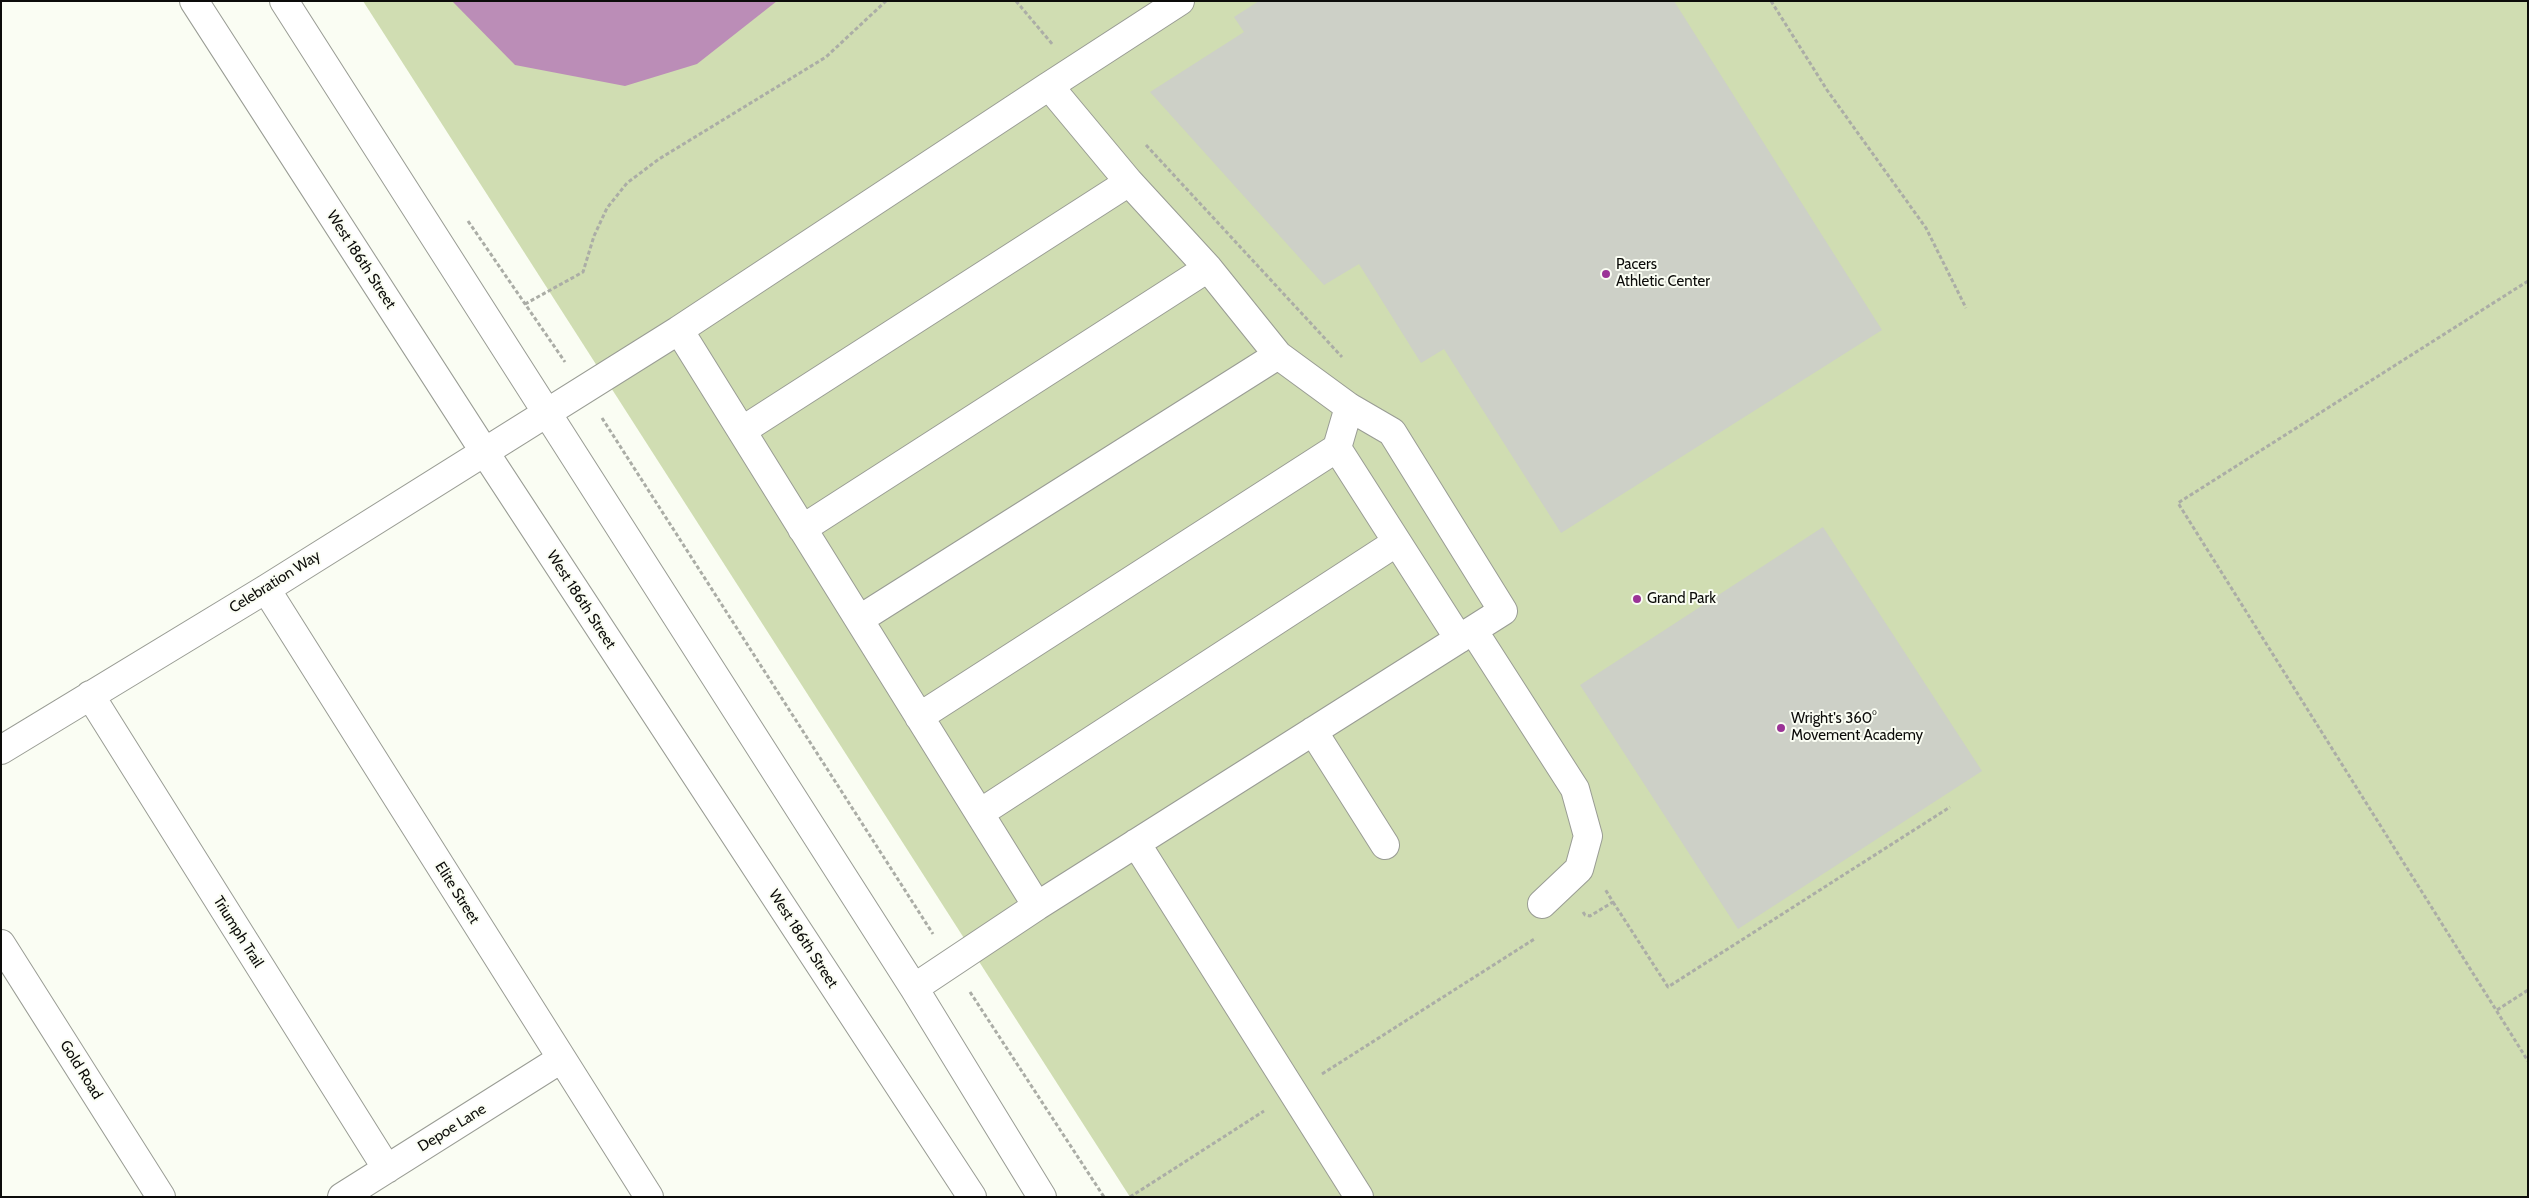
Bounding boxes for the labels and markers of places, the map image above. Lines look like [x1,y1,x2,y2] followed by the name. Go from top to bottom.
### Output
[1616,256,1710,291] place label: Pacers Athletic Center
[1600,268,1612,280] marker: Pacers Athletic Center
[1647,590,1716,608] place label: Grand Park
[1631,593,1643,605] marker: Grand Park
[1791,710,1923,745] place label: Wright's 360° Movement Academy
[1775,722,1787,734] marker: Wright's 360° Movement Academy

